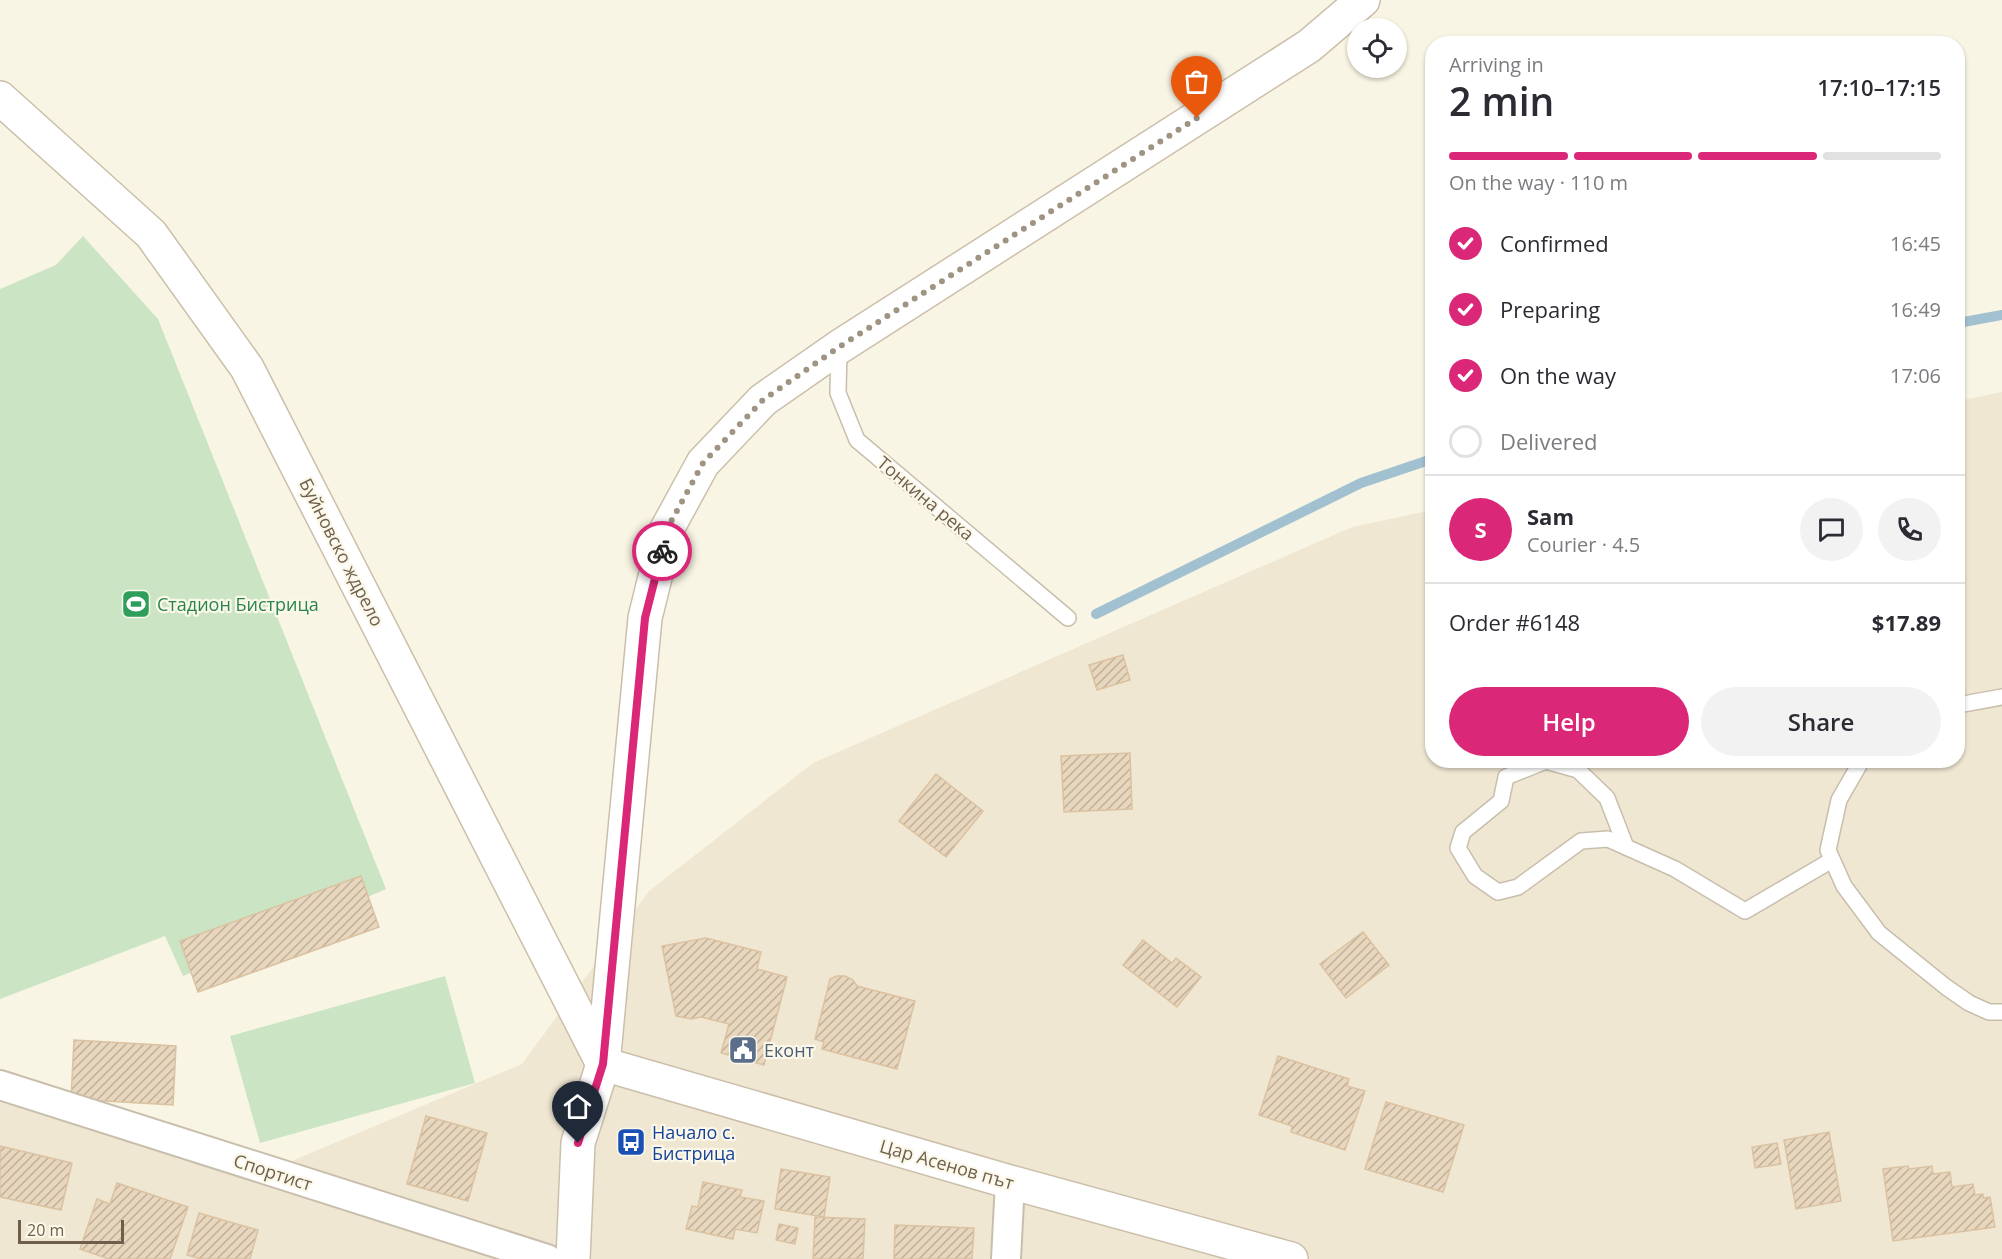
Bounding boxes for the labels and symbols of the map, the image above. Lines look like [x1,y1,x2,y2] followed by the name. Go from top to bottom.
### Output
[1171,56,1222,118] pin
[873,450,979,546] street label: Тонкина река
[294,474,390,630] street label: Буйновско ждрело
[632,521,692,581] courier
[120,588,152,620] sports icon: Стадион Бистрица
[157,592,319,616] place label: Стадион Бистрица
[727,1034,759,1066] public building icon: Еконт
[764,1038,815,1062] place label: Еконт
[552,1081,603,1143] pin
[652,1120,735,1165] place label: Начало с. Бистрица
[615,1126,647,1158] bus stop icon: Начало с. Бистрица
[877,1133,1017,1195] street label: Цар Асенов път
[231,1148,316,1196] street label: Спортист
[18,1217,124,1244] scale bar

